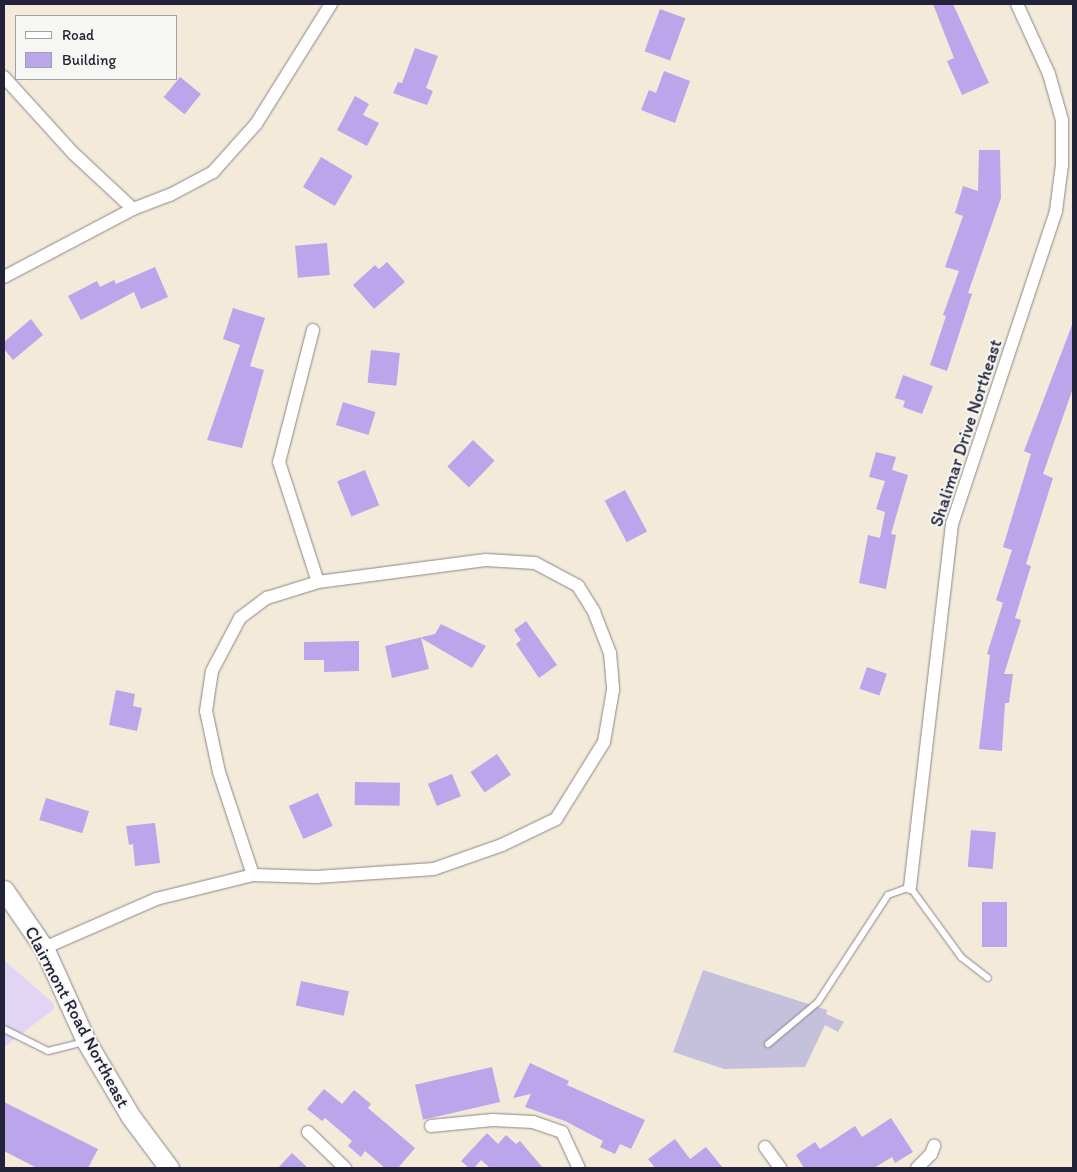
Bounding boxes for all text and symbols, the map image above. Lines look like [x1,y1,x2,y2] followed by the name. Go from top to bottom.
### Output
[15,15,178,80] legend
[62,26,94,44] text: Road
[62,51,116,69] text: Building
[925,336,1007,530] street label: Shalimar Drive Northeast
[20,922,134,1112] street label: Clairmont Road Northeast

